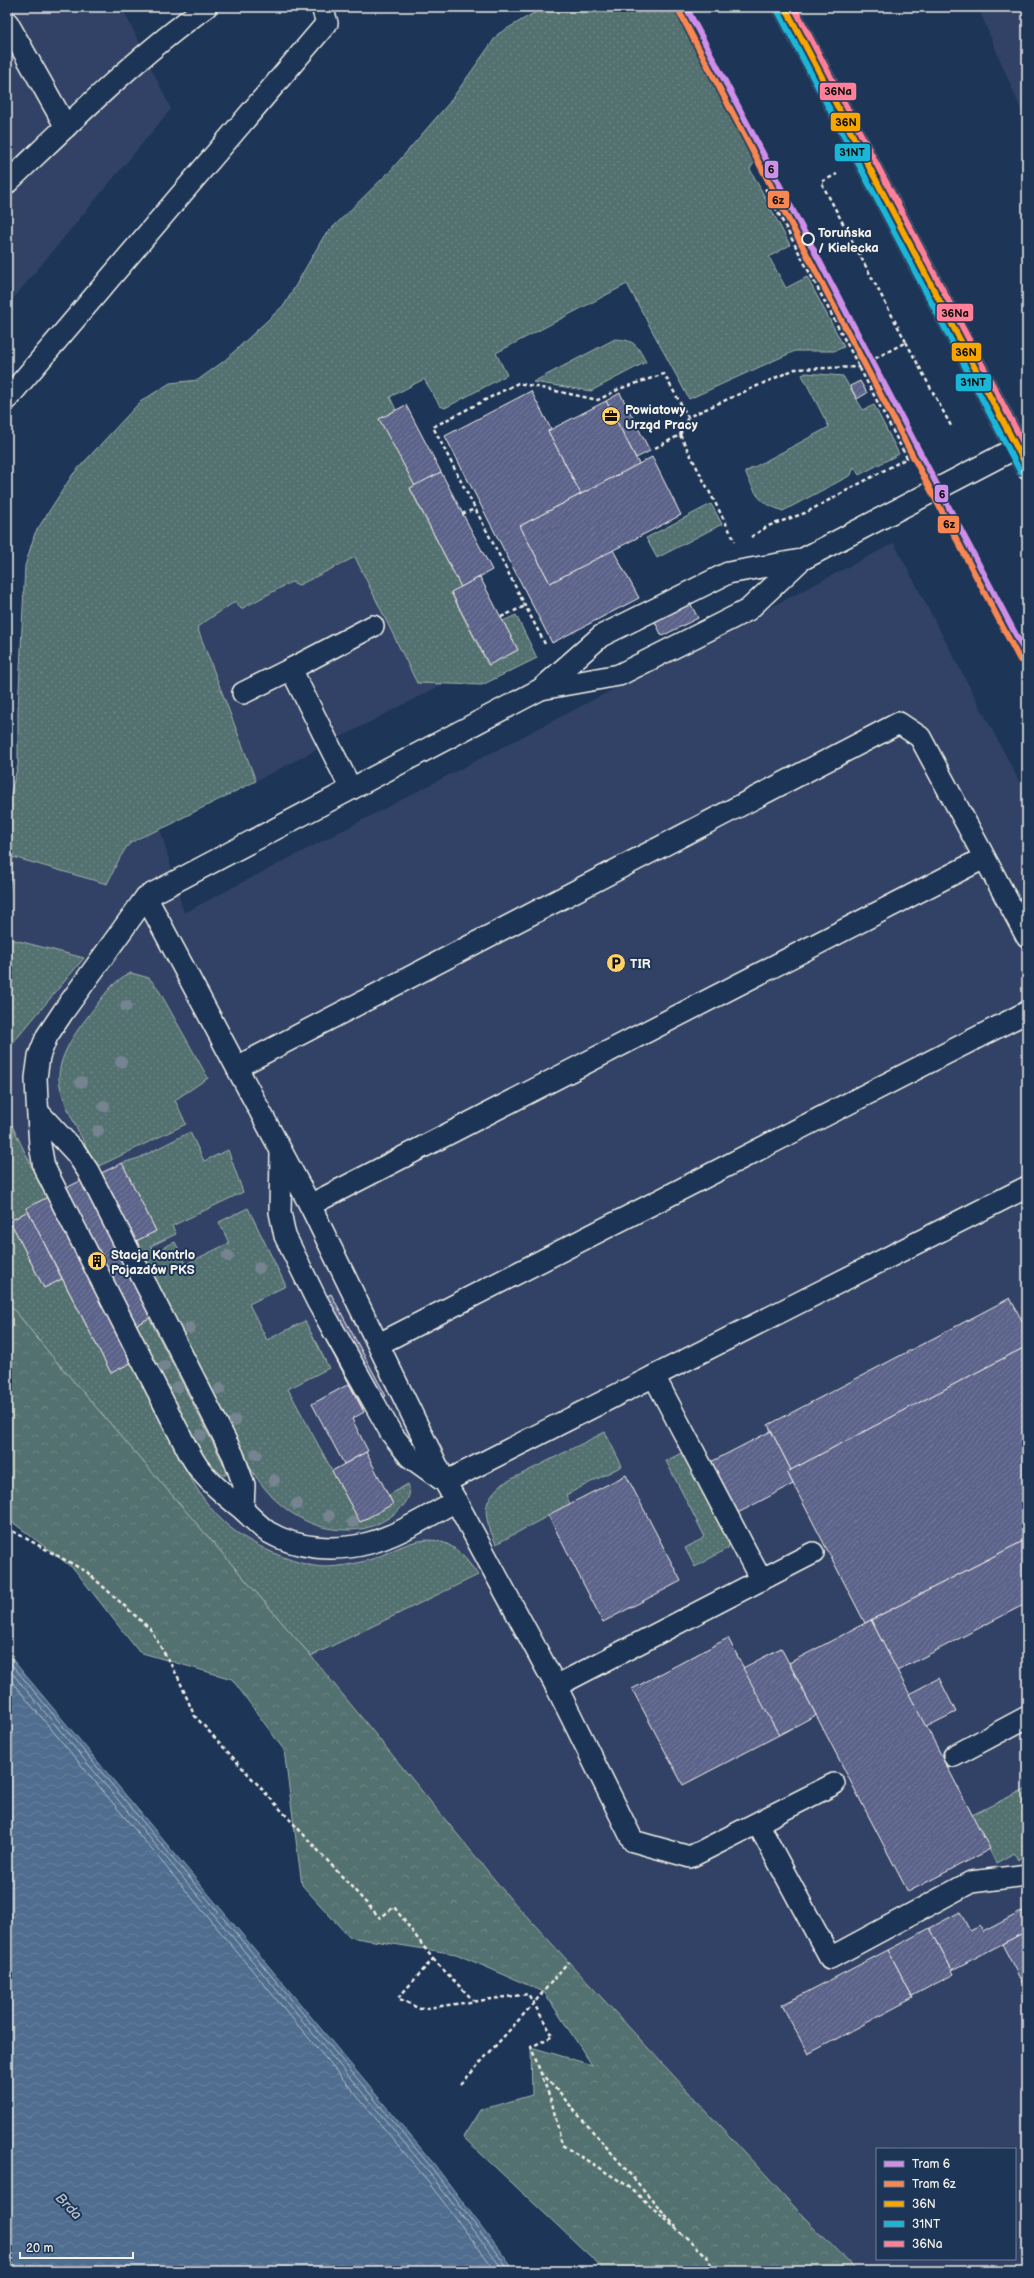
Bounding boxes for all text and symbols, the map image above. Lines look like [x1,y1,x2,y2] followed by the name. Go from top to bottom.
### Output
[819,82,857,101] line badge: 36Na
[824,85,852,98] text: 36Na
[830,112,861,132] line badge: 36N
[835,116,857,129] text: 36N
[834,143,871,162] line badge: 31NT
[839,146,866,159] text: 31NT
[764,160,779,179] line badge: 6
[768,163,775,176] text: 6
[767,190,790,209] line badge: 6z
[772,194,785,207] text: 6z
[818,225,879,256] place label: Toruńska / Kielecka
[801,232,815,246] marker: Toruńska / Kielecka
[936,303,974,322] line badge: 36Na
[941,307,969,320] text: 36Na
[951,342,982,362] line badge: 36N
[955,346,977,359] text: 36N
[955,373,992,392] line badge: 31NT
[960,376,987,389] text: 31NT
[625,402,698,433] place label: Powiatowy Urząd Pracy
[600,405,622,427] office icon: Powiatowy Urząd Pracy
[934,484,949,503] line badge: 6
[939,488,946,501] text: 6
[937,515,960,534] line badge: 6z
[943,518,956,531] text: 6z
[605,952,627,974] parking icon: TIR
[630,956,651,972] place label: TIR
[111,1247,195,1278] place label: Stacja Kontrlo Pojazdów PKS
[86,1250,108,1272] building icon: Stacja Kontrlo Pojazdów PKS
[876,2148,1016,2260] legend
[912,2157,950,2172] text: Tram 6
[912,2177,956,2192] text: Tram 6z
[52,2190,85,2223] water label: Brda
[912,2197,936,2212] text: 36N
[912,2217,941,2232] text: 31NT
[20,2234,133,2260] scale bar
[912,2237,943,2252] text: 36Na
[26,2241,53,2256] text: 20 m

